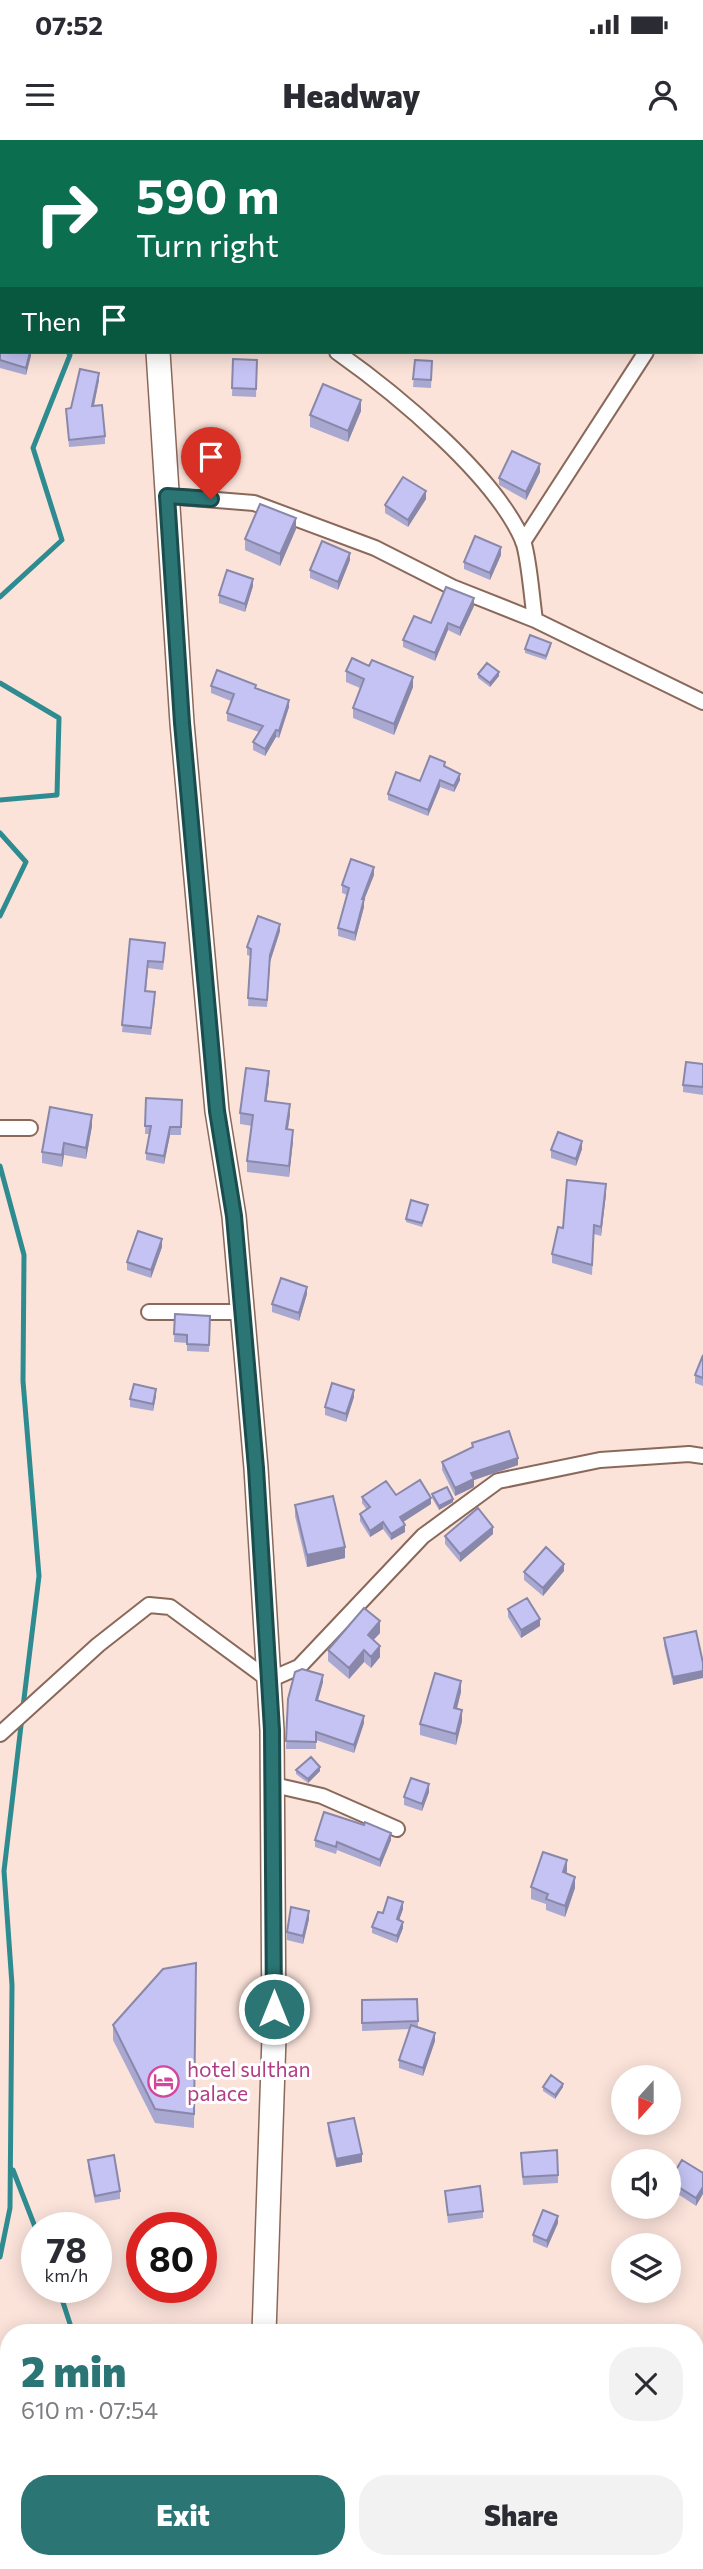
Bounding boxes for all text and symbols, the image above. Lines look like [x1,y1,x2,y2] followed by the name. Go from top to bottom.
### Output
[35,9,103,40] text: 07:52
[283,75,420,115] text: Headway
[21,76,59,114] icon: menu
[644,76,682,114] icon: person
[136,164,279,224] text: 590 m
[21,168,112,259] icon: right
[136,224,279,264] text: Turn right
[95,301,133,339] icon: arrive
[21,305,81,336] text: Then
[181,427,241,499] pin
[192,438,230,476] icon: arrive
[237,1972,311,2046] position arrow
[187,2056,311,2105] place label: hotel sulthan palace
[147,2065,181,2099] hotel icon: hotel sulthan palace
[611,2065,681,2135] north arrow
[611,2065,681,2303] map controls
[611,2149,681,2219] button: sound
[126,2212,217,2303] speed limit sign: 80
[46,2227,87,2270] text: 78
[611,2233,681,2303] button: layers
[45,2264,88,2286] text: km/h
[21,2344,127,2396] text: 2 min
[609,2347,683,2421] button: close
[21,2396,158,2424] text: 610 m · 07:54
[21,2475,345,2555] button: Exit
[359,2475,683,2555] button: Share

